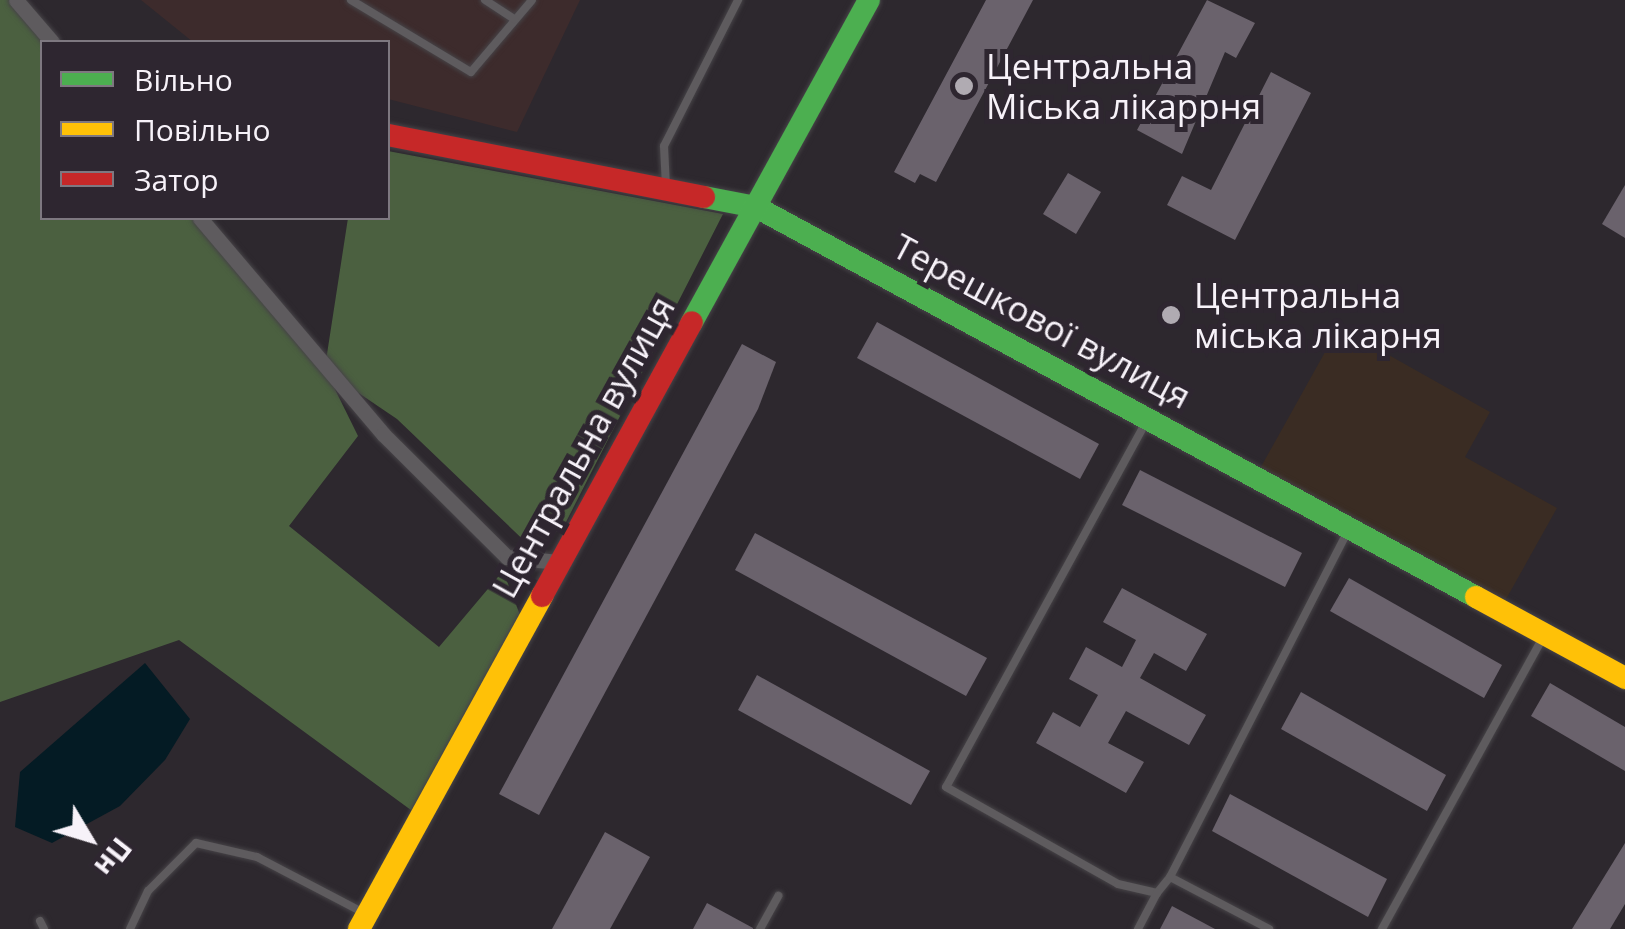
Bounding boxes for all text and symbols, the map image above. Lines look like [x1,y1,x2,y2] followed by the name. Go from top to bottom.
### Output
[40,40,390,220] legend
[986,45,1261,127] place label: Центральна Міська лікаррня
[134,59,233,100] text: Вільно
[951,73,977,99] marker: Центральна Міська лікаррня
[134,109,271,150] text: Повільно
[134,159,219,200] text: Затор
[886,225,1198,417] street label: Терешкової вулиця
[1194,274,1442,356] place label: Центральна міська лікарня
[483,289,683,605] street label: Центральна вулиця
[1158,302,1184,328] marker: Центральна міська лікарня
[40,789,140,889] north arrow
[87,830,141,885] text: Пн

